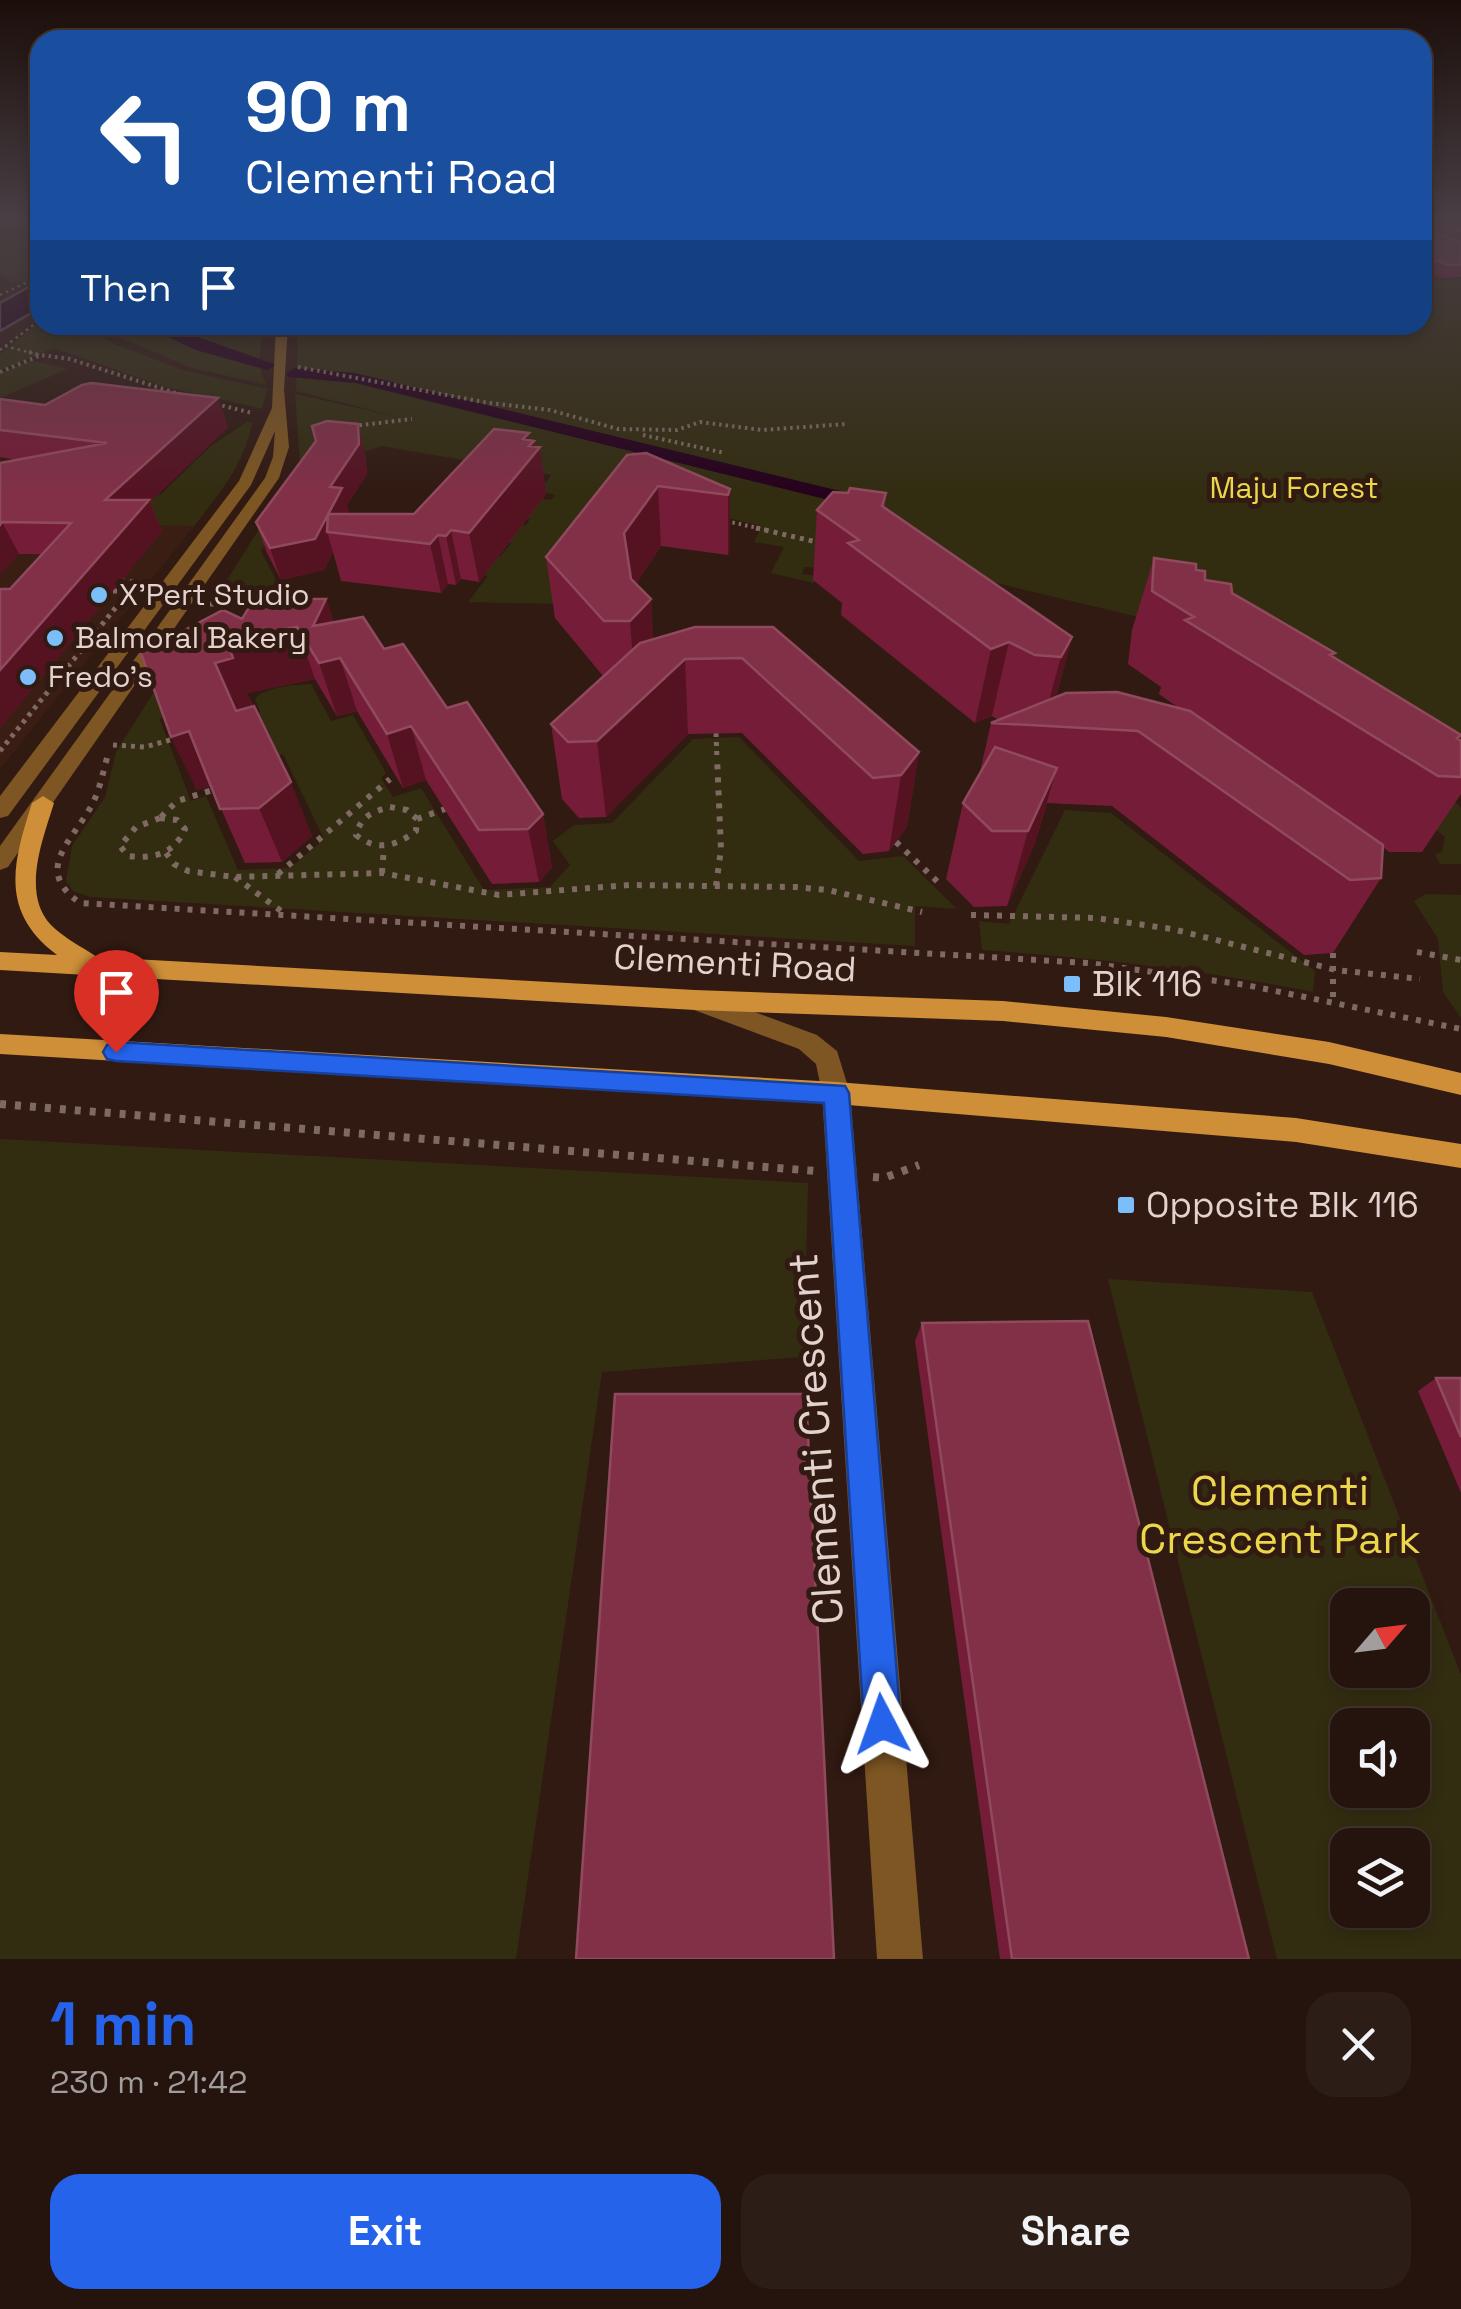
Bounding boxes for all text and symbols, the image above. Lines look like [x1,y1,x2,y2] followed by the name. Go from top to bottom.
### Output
[245,62,411,151] text: 90 m
[80,70,210,200] icon: left
[245,149,558,206] text: Clementi Road
[191,260,246,315] icon: arrive
[80,264,171,312] text: Then
[1209,468,1379,507] park label: Maju Forest
[119,575,310,614] place label: X'Pert Studio
[88,584,110,606] marker: X'Pert Studio
[75,618,307,657] place label: Balmoral Bakery
[44,627,66,649] marker: Balmoral Bakery
[48,657,153,696] place label: Fredo's
[17,666,39,688] marker: Fredo's
[612,935,858,991] street label: Clementi Road
[74,950,159,1053] pin
[1092,962,1202,1006] place label: Blk 116
[89,965,144,1020] icon: arrive
[1061,973,1083,995] marker: Blk 116
[1146,1183,1419,1227] place label: Opposite Blk 116
[1115,1194,1137,1216] marker: Opposite Blk 116
[776,1251,855,1626] street label: Clementi Crescent
[1139,1464,1421,1565] park label: Clementi Crescent Park
[1330,1588,1430,1688] north arrow
[1330,1588,1430,1928] map controls
[830,1672,934,1776] position arrow
[1330,1708,1430,1808] button: sound
[1330,1828,1430,1928] button: layers
[50,1986,197,2063] text: 1 min
[1306,1992,1411,2097] button: close
[50,2062,247,2102] text: 230 m · 21:42
[50,2174,721,2289] button: Exit
[741,2174,1411,2289] button: Share

